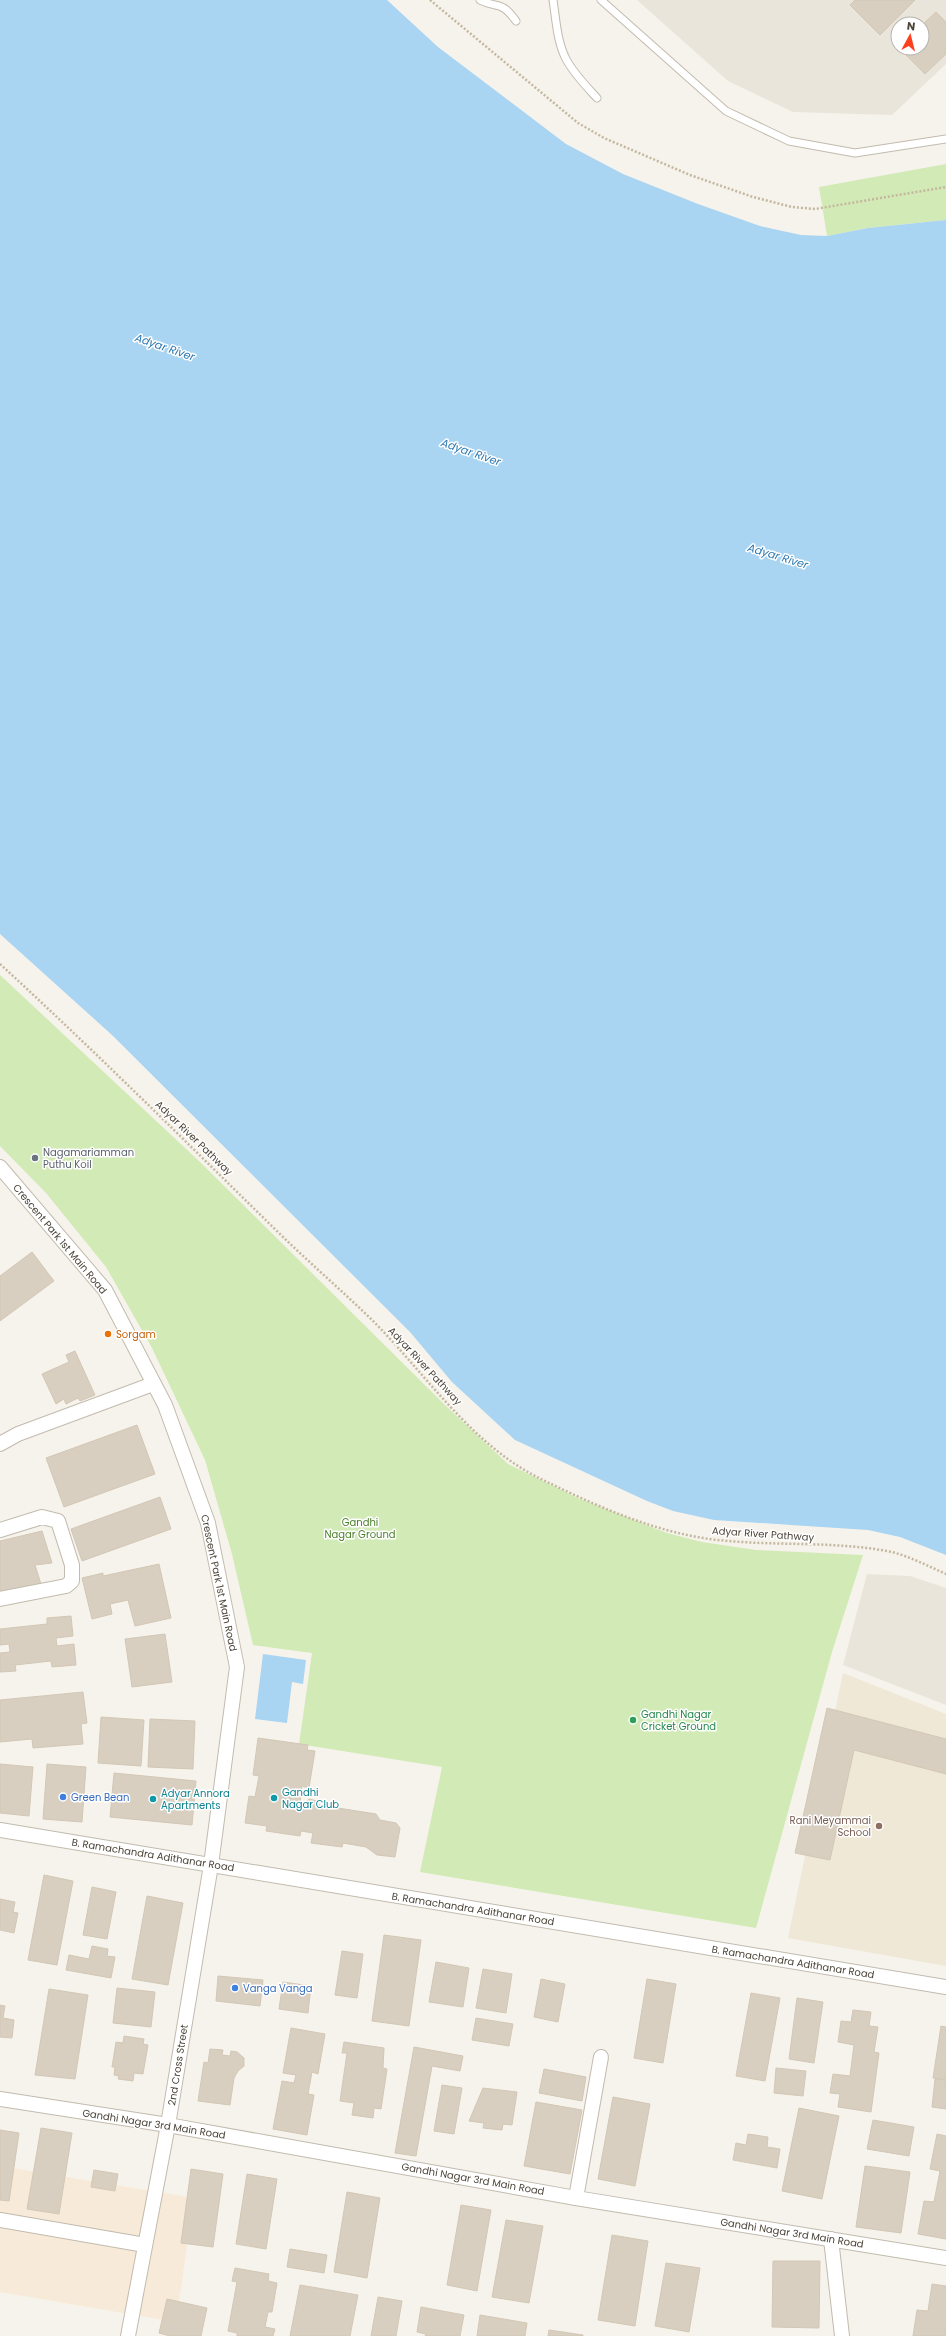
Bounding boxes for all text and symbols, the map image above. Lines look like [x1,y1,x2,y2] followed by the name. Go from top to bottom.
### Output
[890,16,930,56] north arrow
[906,18,916,35] text: N
[132,329,198,365] water label: Adyar River
[438,434,504,470] water label: Adyar River
[745,539,811,573] water label: Adyar River
[152,1097,236,1179] street label: Adyar River Pathway
[43,1145,134,1172] place label: Nagamariamman Puthu Koil
[30,1153,40,1163] marker: Nagamariamman Puthu Koil
[9,1181,111,1297] street label: Crescent Park 1st Main Road
[385,1324,466,1409] street label: Adyar River Pathway
[116,1327,156,1342] place label: Sorgam
[103,1329,113,1339] marker: Sorgam
[197,1513,241,1653] street label: Crescent Park 1st Main Road
[324,1515,396,1542] park label: Gandhi Nagar Ground
[711,1523,815,1545] street label: Adyar River Pathway
[641,1707,716,1734] place label: Gandhi Nagar Cricket Ground
[628,1715,638,1725] marker: Gandhi Nagar Cricket Ground
[282,1785,339,1812] place label: Gandhi Nagar Club
[161,1786,230,1813] place label: Adyar Annora Apartments
[71,1790,129,1805] place label: Green Bean
[58,1792,68,1802] marker: Green Bean
[269,1793,279,1803] marker: Gandhi Nagar Club
[148,1794,158,1804] marker: Adyar Annora Apartments
[790,1813,871,1840] place label: Rani Meyammai School
[874,1821,884,1831] marker: Rani Meyammai School
[71,1835,235,1875] street label: B. Ramachandra Adithanar Road
[391,1889,555,1929] street label: B. Ramachandra Adithanar Road
[711,1942,875,1982] street label: B. Ramachandra Adithanar Road
[243,1981,313,1996] place label: Vanga Vanga
[230,1983,240,1993] marker: Vanga Vanga
[164,2023,192,2107] street label: 2nd Cross Street
[81,2105,227,2143] street label: Gandhi Nagar 3rd Main Road
[400,2159,546,2199] street label: Gandhi Nagar 3rd Main Road
[719,2214,865,2252] street label: Gandhi Nagar 3rd Main Road

